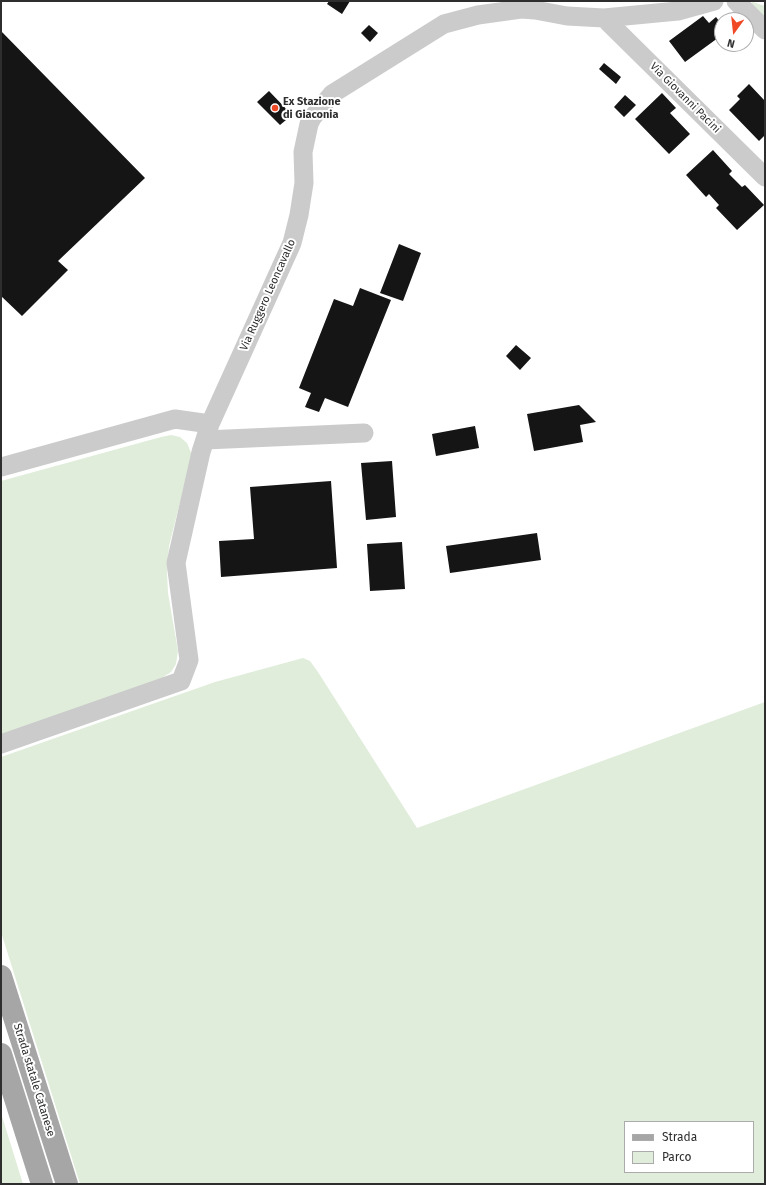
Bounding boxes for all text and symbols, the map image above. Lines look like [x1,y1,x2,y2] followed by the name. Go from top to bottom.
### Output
[714,12,754,52] north arrow
[726,36,736,50] text: N
[647,60,723,136] street label: Via Giovanni Pacini
[283,95,340,121] place label: Ex Stazione di Giaconia
[270,103,280,113] marker: Ex Stazione di Giaconia
[237,237,299,353] street label: Via Ruggero Leoncavallo
[10,1022,58,1138] street label: Strada statale Catanese
[624,1121,754,1173] legend
[662,1130,697,1144] text: Strada
[662,1150,692,1164] text: Parco

